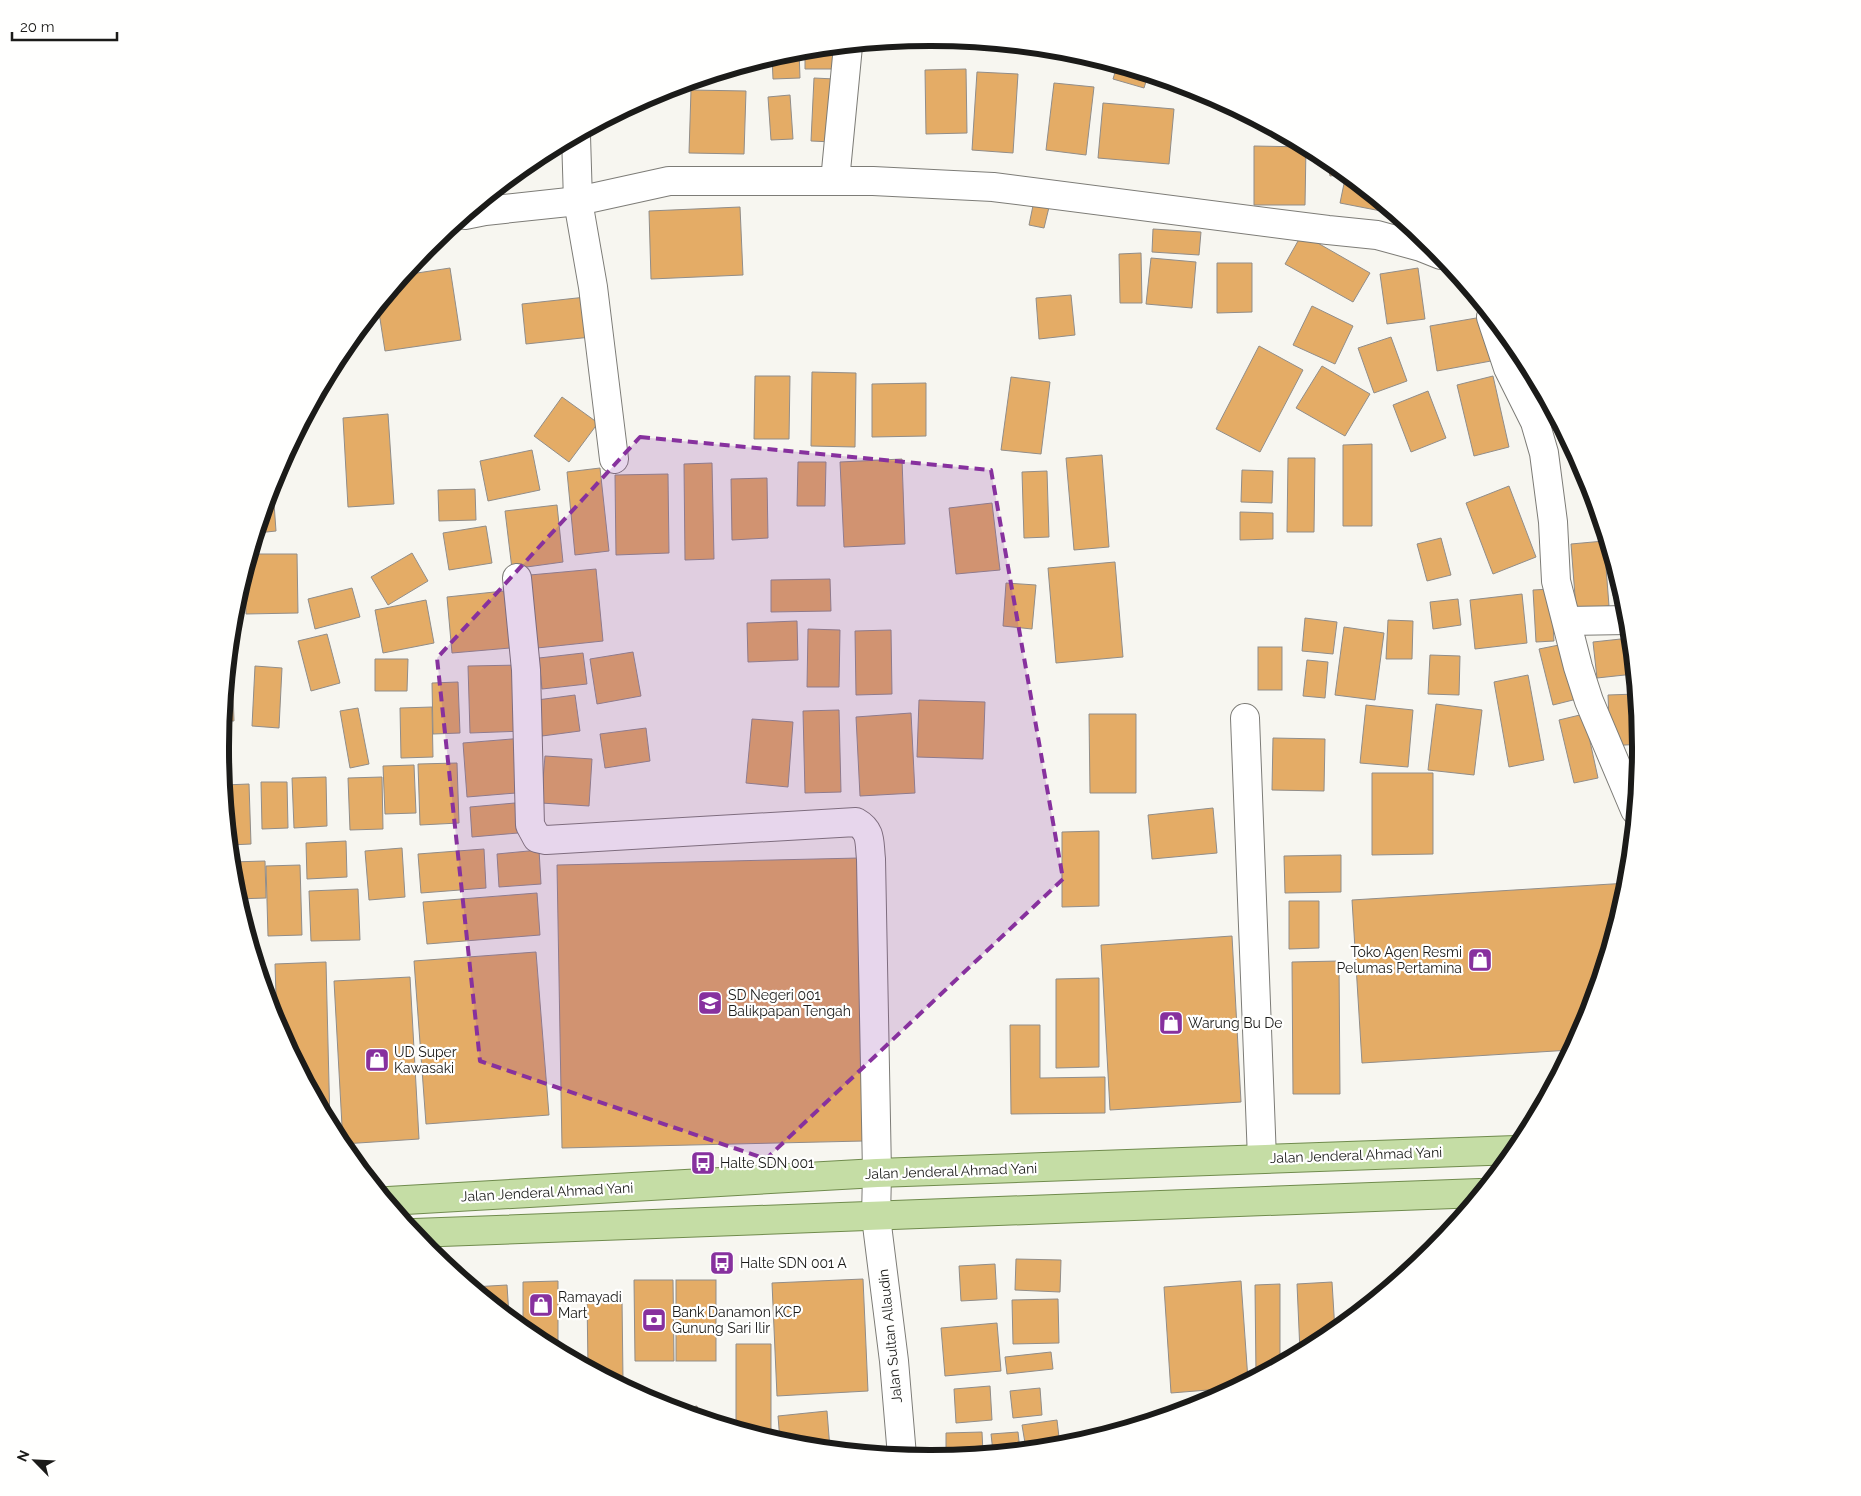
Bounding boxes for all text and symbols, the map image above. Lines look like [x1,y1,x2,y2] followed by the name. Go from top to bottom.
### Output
[12,10,118,42] scale bar
[20,18,55,36] text: 20 m
[1337,944,1462,976] place label: Toko Agen Resmi Pelumas Pertamina
[1467,947,1493,973] shop icon: Toko Agen Resmi Pelumas Pertamina
[728,987,851,1019] place label: SD Negeri 001 Balikpapan Tengah
[697,990,723,1016] school or university icon: SD Negeri 001 Balikpapan Tengah
[1158,1010,1184,1036] shop icon: Warung Bu De
[1188,1015,1283,1031] place label: Warung Bu De
[394,1044,457,1076] place label: UD Super Kawasaki
[364,1047,390,1073] shop icon: UD Super Kawasaki
[1269,1144,1443,1166] street label: Jalan Jenderal Ahmad Yani
[690,1150,716,1176] bus stop icon: Halte SDN 001
[720,1155,814,1171] place label: Halte SDN 001
[864,1160,1038,1182] street label: Jalan Jenderal Ahmad Yani
[460,1179,634,1205] street label: Jalan Jenderal Ahmad Yani
[709,1250,735,1276] bus stop icon: Halte SDN 001 A
[740,1255,847,1271] place label: Halte SDN 001 A
[875,1268,905,1404] street label: Jalan Sultan Allaudin
[558,1289,622,1321] place label: Ramayadi Mart
[528,1292,554,1318] shop icon: Ramayadi Mart
[672,1304,801,1336] place label: Bank Danamon KCP Gunung Sari Ilir
[641,1307,667,1333] bank icon: Bank Danamon KCP Gunung Sari Ilir
[10,1436,60,1486] north arrow
[14,1448,33,1464] text: N

